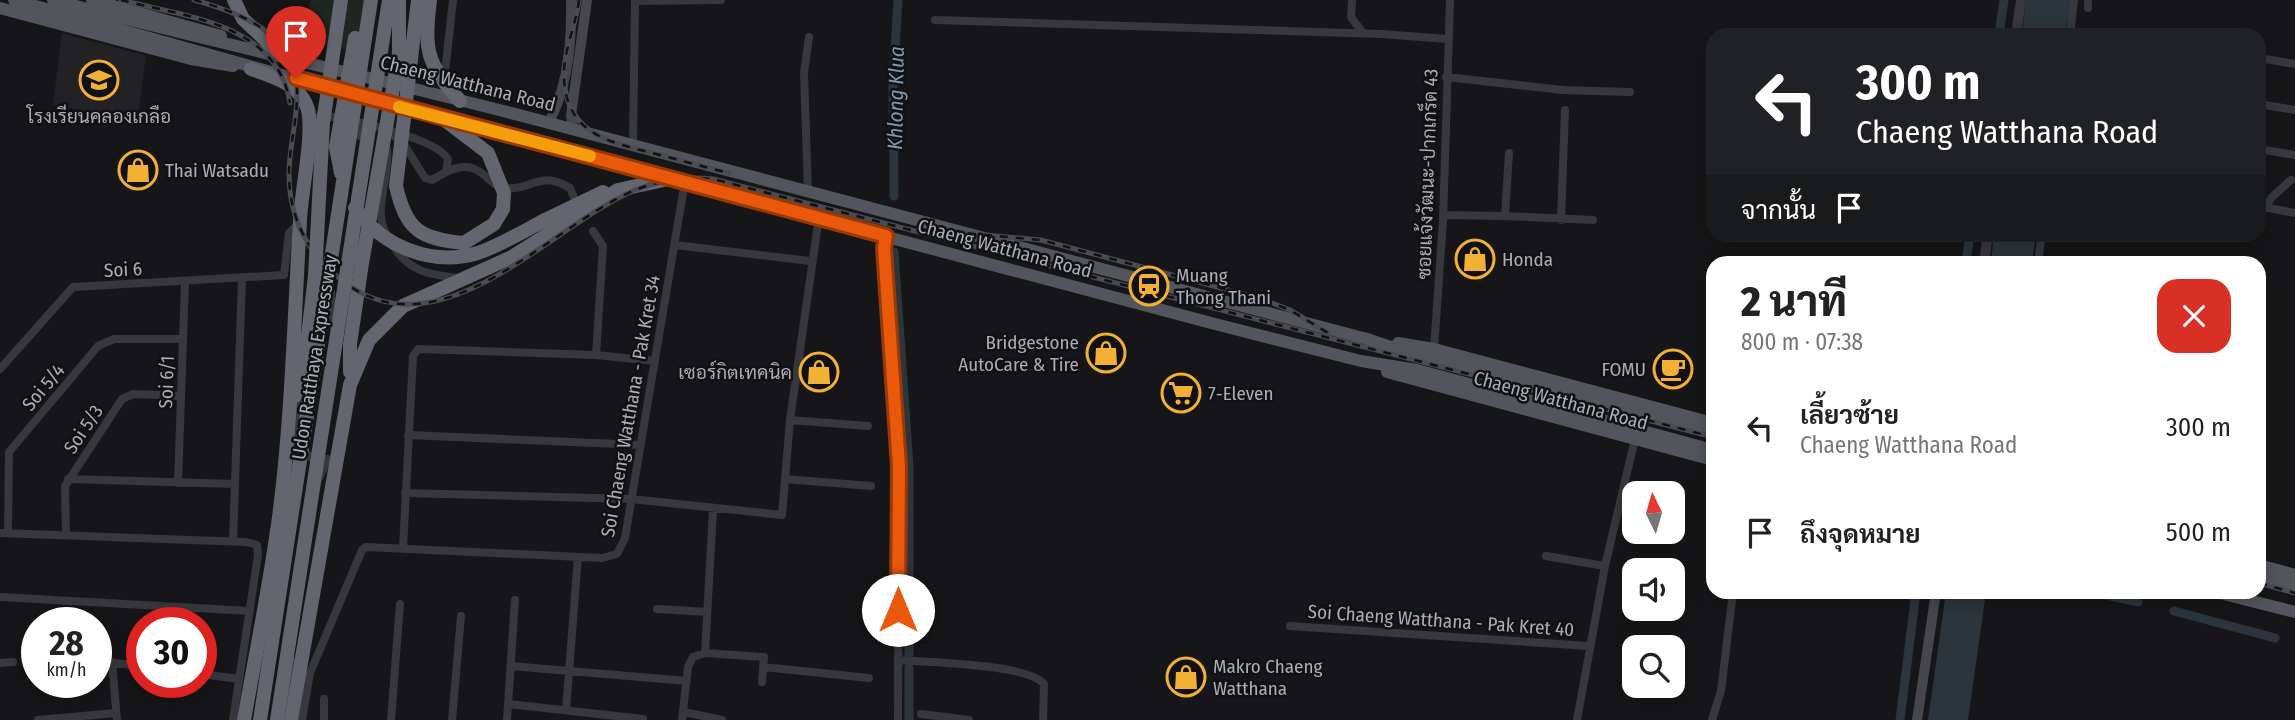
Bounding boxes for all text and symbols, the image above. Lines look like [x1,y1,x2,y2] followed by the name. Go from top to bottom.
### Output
[266,6,326,78] pin
[277,17,315,55] icon: arrive
[882,46,910,150] water label: Khlong Klua
[378,51,558,116] street label: Chaeng Watthana Road
[1856,53,1980,112] text: 300 m
[1741,56,1832,147] icon: left
[78,59,120,101] school or university icon: โรงเรียนคลองเกลือ
[1410,68,1443,280] street label: ซอยแจ้งวัฒนะ-ปากเกร็ด 43
[26,104,171,128] place label: โรงเรียนคลองเกลือ
[1856,113,2158,151] text: Chaeng Watthana Road
[117,149,159,191] shop icon: Thai Watsadu
[165,159,269,182] place label: Thai Watsadu
[1830,189,1868,227] icon: arrive
[1741,195,1816,226] text: จากนั้น
[915,214,1095,283] street label: Chaeng Watthana Road
[1454,238,1496,280] shop icon: Honda
[1502,248,1553,271] place label: Honda
[287,252,342,461] street label: Udon Ratthaya Expressway
[103,257,143,282] street label: Soi 6
[1176,264,1271,309] place label: Muang Thong Thani
[1128,265,1170,307] station icon: Muang Thong Thani
[596,273,665,539] street label: Soi Chaeng Watthana - Pak Kret 34
[1741,277,1847,327] text: 2 นาที
[2157,279,2231,353] button: close
[1741,328,1863,356] text: 800 m · 07:38
[958,331,1079,376] place label: Bridgestone AutoCare & Tire
[1085,332,1127,374] shop icon: Bridgestone AutoCare & Tire
[1652,348,1694,390] cafe icon: FOMU
[798,351,840,393] shop icon: เซอร์กิตเทคนิค
[154,355,179,409] street label: Soi 6/1
[1602,358,1646,381] place label: FOMU
[17,359,70,415] street label: Soi 5/4
[678,360,792,384] place label: เซอร์กิตเทคนิค
[1471,366,1651,435] street label: Chaeng Watthana Road
[1160,372,1202,414] supermarket icon: 7-Eleven
[1208,382,1274,405] place label: 7-Eleven
[1800,400,1899,431] text: เลี้ยวซ้าย
[59,401,108,458] street label: Soi 5/3
[1741,409,1779,447] icon: left
[2166,412,2231,443] text: 300 m
[1800,431,2017,459] text: Chaeng Watthana Road
[1622,481,1685,544] north arrow
[1622,481,1685,698] map controls
[1741,514,1779,552] icon: arrive
[2166,517,2231,548] text: 500 m
[1800,519,1921,550] text: ถึงจุดหมาย
[1622,558,1685,621] button: sound
[861,573,935,647] position arrow
[1307,600,1575,641] street label: Soi Chaeng Watthana - Pak Kret 40
[126,607,217,698] speed limit sign: 30
[49,622,84,664] text: 28
[1622,635,1685,698] button: search
[1213,655,1322,700] place label: Makro Chaeng Watthana
[1165,656,1207,698] shop icon: Makro Chaeng Watthana
[46,659,87,681] text: km/h

